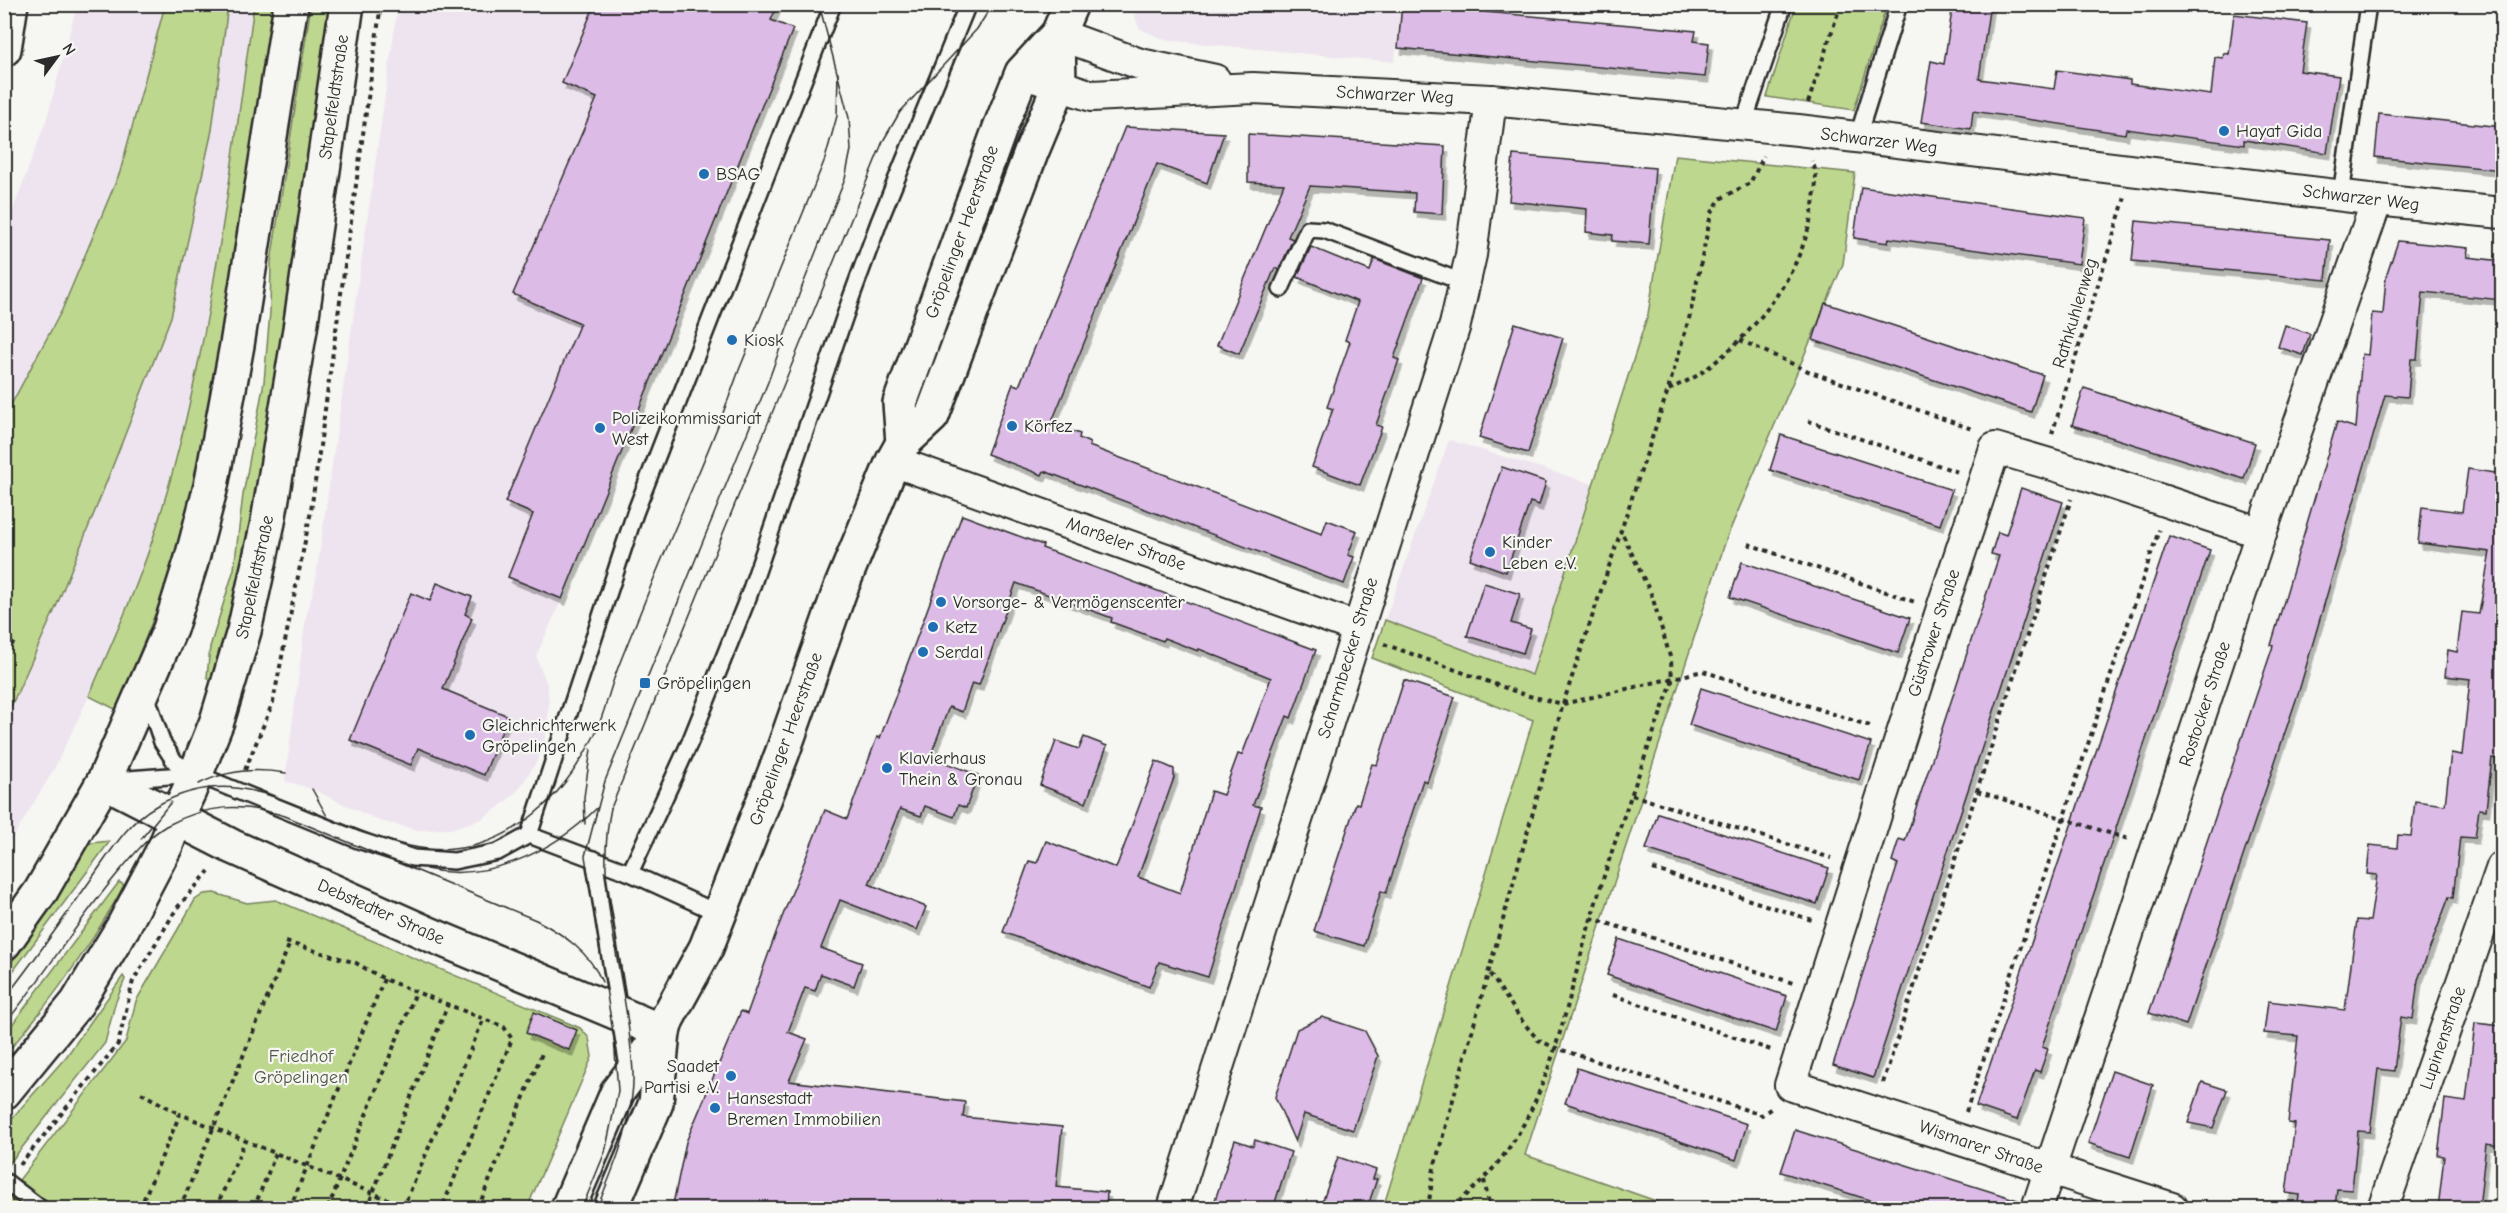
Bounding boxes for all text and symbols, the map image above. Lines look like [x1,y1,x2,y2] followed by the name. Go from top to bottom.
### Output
[27,27,87,87] north arrow
[315,33,353,161] street label: Stapelfeldtstraße
[58,40,79,59] text: N
[1336,81,1454,109] street label: Schwarzer Weg
[2236,121,2322,142] place label: Hayat Gida
[1819,123,1939,159] street label: Schwarzer Weg
[2217,124,2231,138] marker: Hayat Gida
[921,143,1003,321] street label: Gröpelinger Heerstraße
[716,164,760,185] place label: BSAG
[697,167,711,181] marker: BSAG
[2301,180,2421,216] street label: Schwarzer Weg
[2048,255,2102,371] street label: Rathkuhlenweg
[744,330,784,351] place label: Kiosk
[725,333,739,347] marker: Kiosk
[612,408,762,450] place label: Polizeikommissariat West
[1024,416,1072,437] place label: Körfez
[1005,419,1019,433] marker: Körfez
[593,421,607,435] marker: Polizeikommissariat West
[232,513,278,641] street label: Stapelfeldtstraße
[1063,513,1189,575] street label: Marßeler Straße
[1502,532,1577,574] place label: Kinder Leben e.V.
[1483,545,1497,559] marker: Kinder Leben e.V.
[1903,566,1965,700] street label: Güstrower Straße
[1314,575,1382,741] street label: Scharmbecker Straße
[953,592,1186,613] place label: Vorsorge- & Vermögenscenter
[934,595,948,609] marker: Vorsorge- & Vermögenscenter
[945,617,977,638] place label: Ketz
[926,620,940,634] marker: Ketz
[2175,639,2235,769] street label: Rostocker Straße
[935,642,983,663] place label: Serdal
[916,645,930,659] marker: Serdal
[745,650,827,828] street label: Gröpelinger Heerstraße
[657,673,751,694] place label: Gröpelingen
[638,676,652,690] marker: Gröpelingen
[482,715,616,757] place label: Gleichrichterwerk Gröpelingen
[463,728,477,742] marker: Gleichrichterwerk Gröpelingen
[899,748,1022,790] place label: Klavierhaus Thein & Gronau
[880,761,894,775] marker: Klavierhaus Thein & Gronau
[314,875,448,949] street label: Debstedter Straße
[2416,984,2470,1092] street label: Lupinenstraße
[254,1046,348,1088] park label: Friedhof Gröpelingen
[644,1056,720,1098] place label: Saadet Partisi e.V.
[724,1069,738,1083] marker: Saadet Partisi e.V.
[727,1088,881,1130] place label: Hansestadt Bremen Immobilien
[708,1101,722,1115] marker: Hansestadt Bremen Immobilien
[1916,1116,2046,1178] street label: Wismarer Straße

